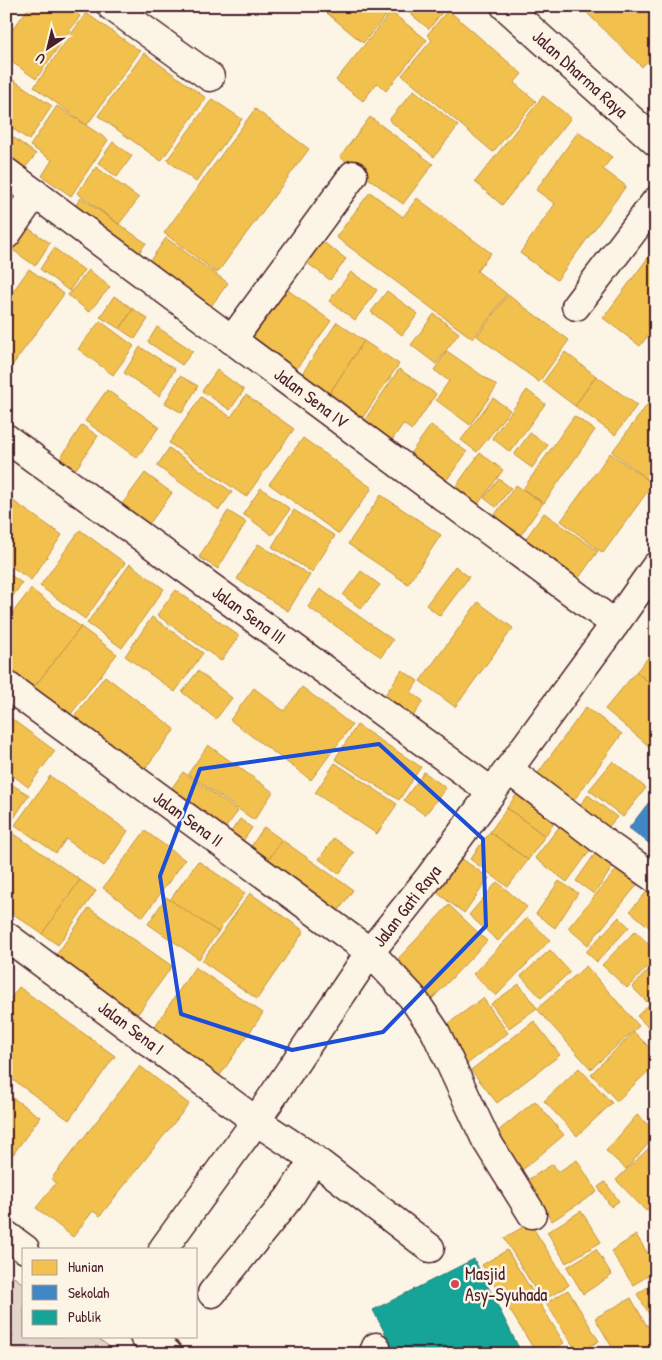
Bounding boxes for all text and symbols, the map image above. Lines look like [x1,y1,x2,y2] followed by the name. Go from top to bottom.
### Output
[22,22,72,72] north arrow
[527,24,634,123] street label: Jalan Dharma Raya
[31,49,49,69] text: U
[269,361,354,434] street label: Jalan Sena IV
[207,579,291,650] street label: Jalan Sena III
[148,785,228,853] street label: Jalan Sena II
[367,859,447,952] street label: Jalan Gati Raya
[93,994,170,1061] street label: Jalan Sena I
[22,1248,198,1338] legend
[68,1256,104,1277] text: Hunian
[465,1261,547,1307] place label: Masjid Asy-Syuhada
[449,1278,461,1290] marker: Masjid Asy-Syuhada
[68,1282,109,1303] text: Sekolah
[68,1306,101,1327] text: Publik

